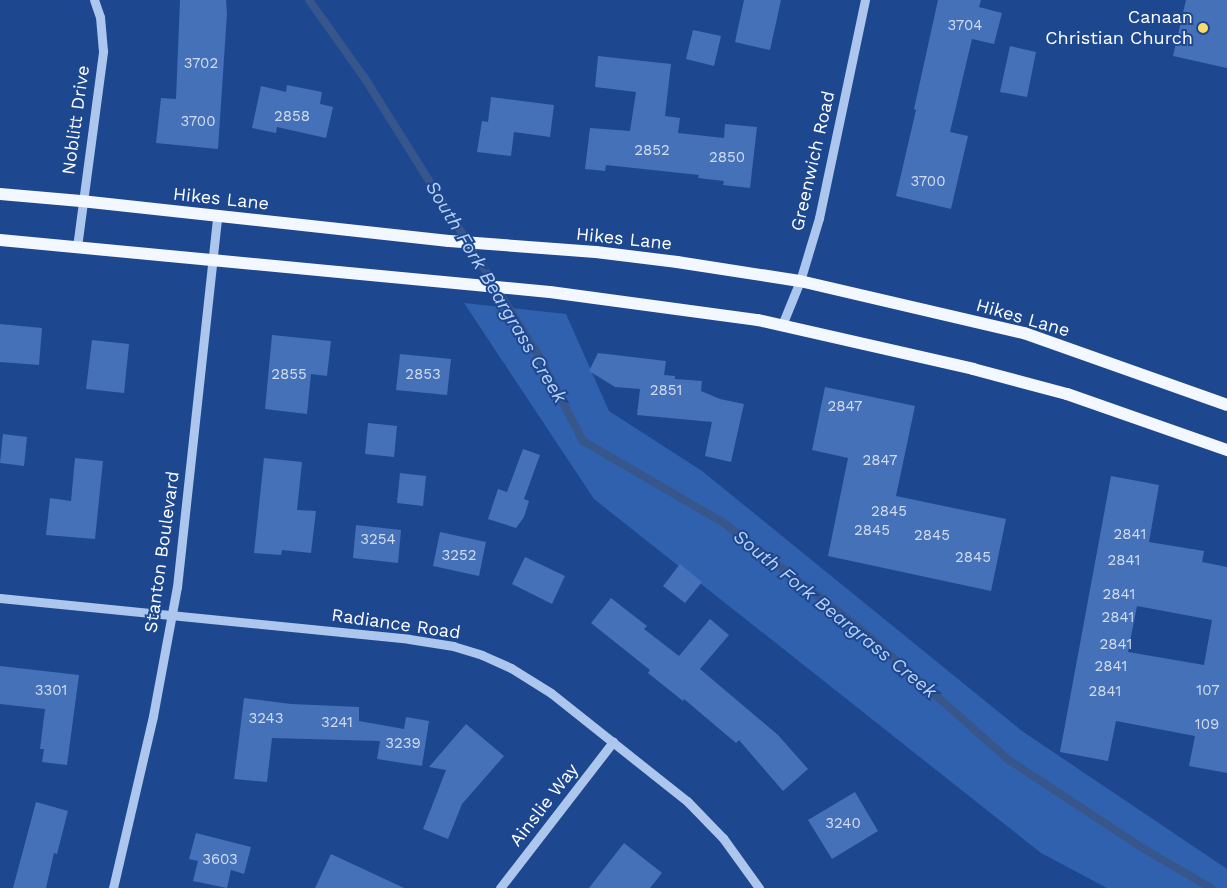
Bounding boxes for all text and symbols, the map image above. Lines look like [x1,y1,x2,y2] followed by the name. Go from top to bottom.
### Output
[1045,7,1193,50] place label: Canaan Christian Church
[948,17,982,35] house number: 3704
[1197,22,1209,34] marker: Canaan Christian Church
[184,55,218,73] house number: 3702
[58,64,94,176] street label: Noblitt Drive
[786,89,840,233] street label: Greenwich Road
[274,108,310,126] house number: 2858
[181,113,215,131] house number: 3700
[634,142,670,160] house number: 2852
[709,149,745,167] house number: 2850
[911,173,945,191] house number: 3700
[420,177,572,407] water label: South Fork Beargrass Creek
[172,183,270,215] street label: Hikes Lane
[575,223,673,255] street label: Hikes Lane
[974,294,1072,342] street label: Hikes Lane
[271,366,307,384] house number: 2855
[405,366,441,384] house number: 2853
[650,382,682,400] house number: 2851
[828,398,862,416] house number: 2847
[863,452,897,470] house number: 2847
[140,470,184,634] street label: Stanton Boulevard
[871,503,907,521] house number: 2845
[854,522,890,540] house number: 2845
[729,525,941,703] water label: South Fork Beargrass Creek
[1114,526,1146,544] house number: 2841
[914,527,950,545] house number: 2845
[360,531,396,549] house number: 3254
[442,547,476,565] house number: 3252
[955,549,991,567] house number: 2845
[1108,552,1140,570] house number: 2841
[1103,586,1135,604] house number: 2841
[330,604,462,644] street label: Radiance Road
[1102,609,1134,627] house number: 2841
[1100,636,1132,654] house number: 2841
[1095,658,1127,676] house number: 2841
[35,682,67,700] house number: 3301
[1196,682,1220,700] house number: 107
[1089,683,1121,701] house number: 2841
[249,710,283,728] house number: 3243
[321,714,353,732] house number: 3241
[1195,716,1219,734] house number: 109
[385,735,421,753] house number: 3239
[505,759,583,851] street label: Ainslie Way
[825,815,861,833] house number: 3240
[202,851,238,869] house number: 3603

